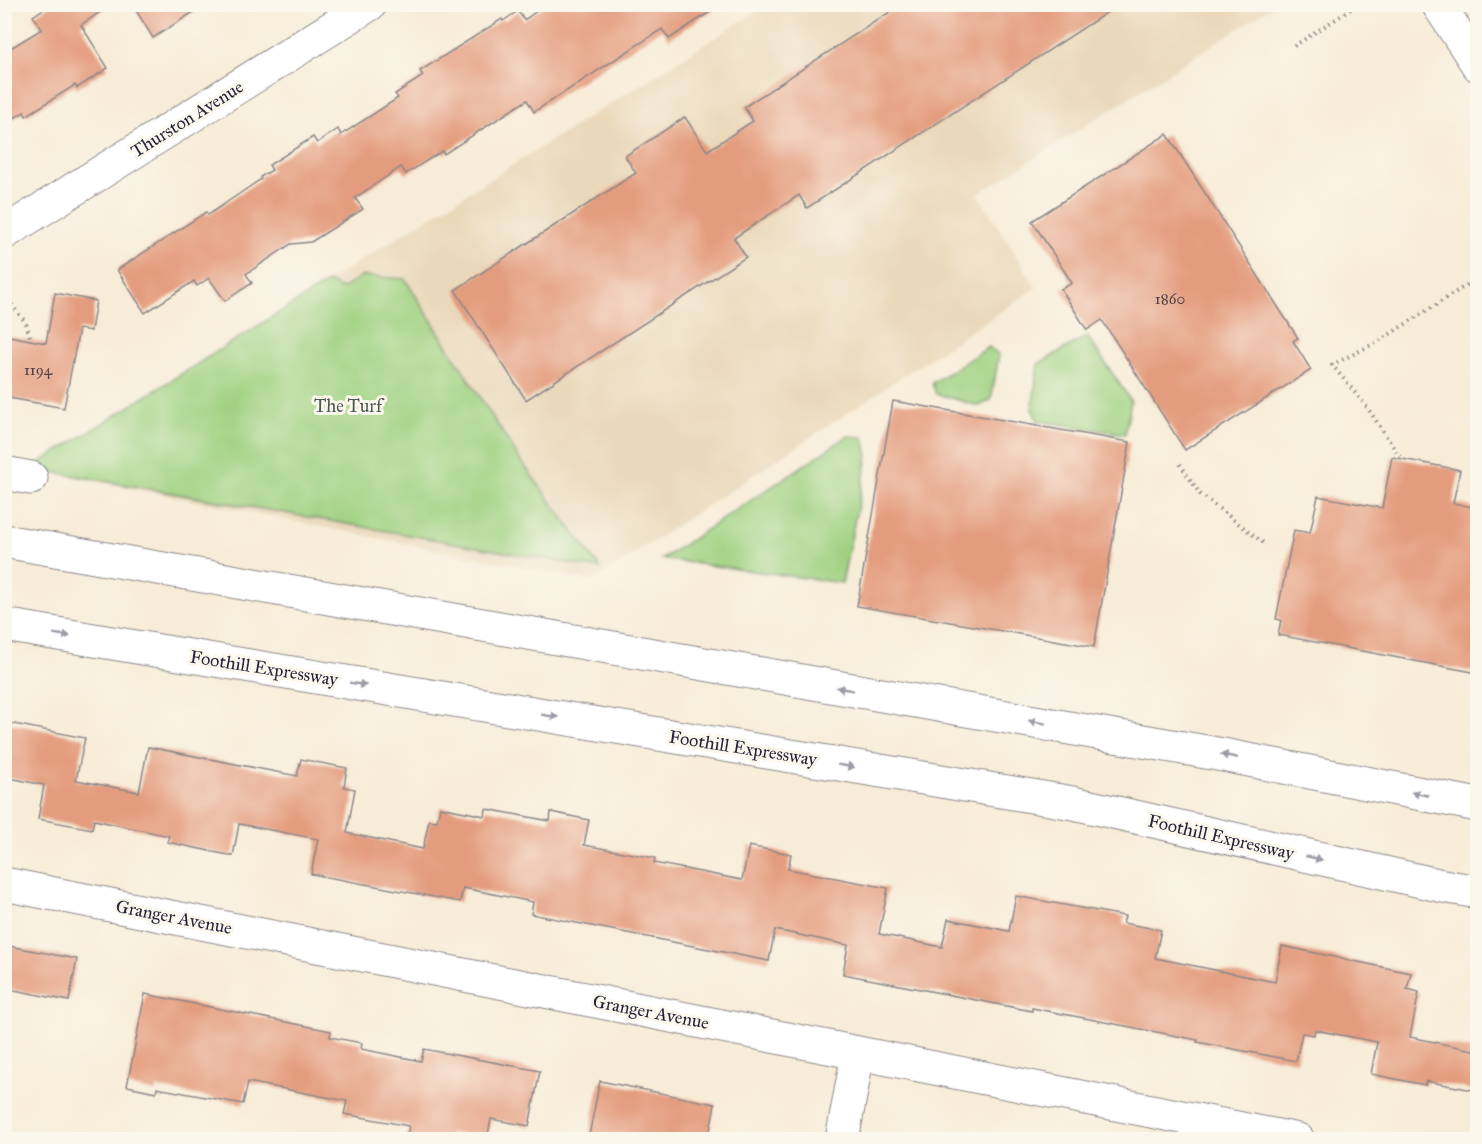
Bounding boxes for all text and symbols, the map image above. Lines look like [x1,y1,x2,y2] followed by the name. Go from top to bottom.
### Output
[127,76,247,162] street label: Thurston Avenue
[1155,290,1185,308] house number: 1860
[24,361,53,379] house number: 1194
[314,395,385,417] park label: The Turf
[53,631,72,640] one-way arrow
[189,645,340,691] street label: Foothill Expressway
[349,680,368,689] one-way arrow
[835,684,854,693] one-way arrow
[541,712,560,721] one-way arrow
[1027,717,1046,726] one-way arrow
[668,725,819,771] street label: Foothill Expressway
[1219,751,1238,760] one-way arrow
[837,761,856,770] one-way arrow
[1410,789,1429,798] one-way arrow
[1146,809,1297,865] street label: Foothill Expressway
[1305,853,1324,863] one-way arrow
[114,895,234,940] street label: Granger Avenue
[591,990,711,1035] street label: Granger Avenue

